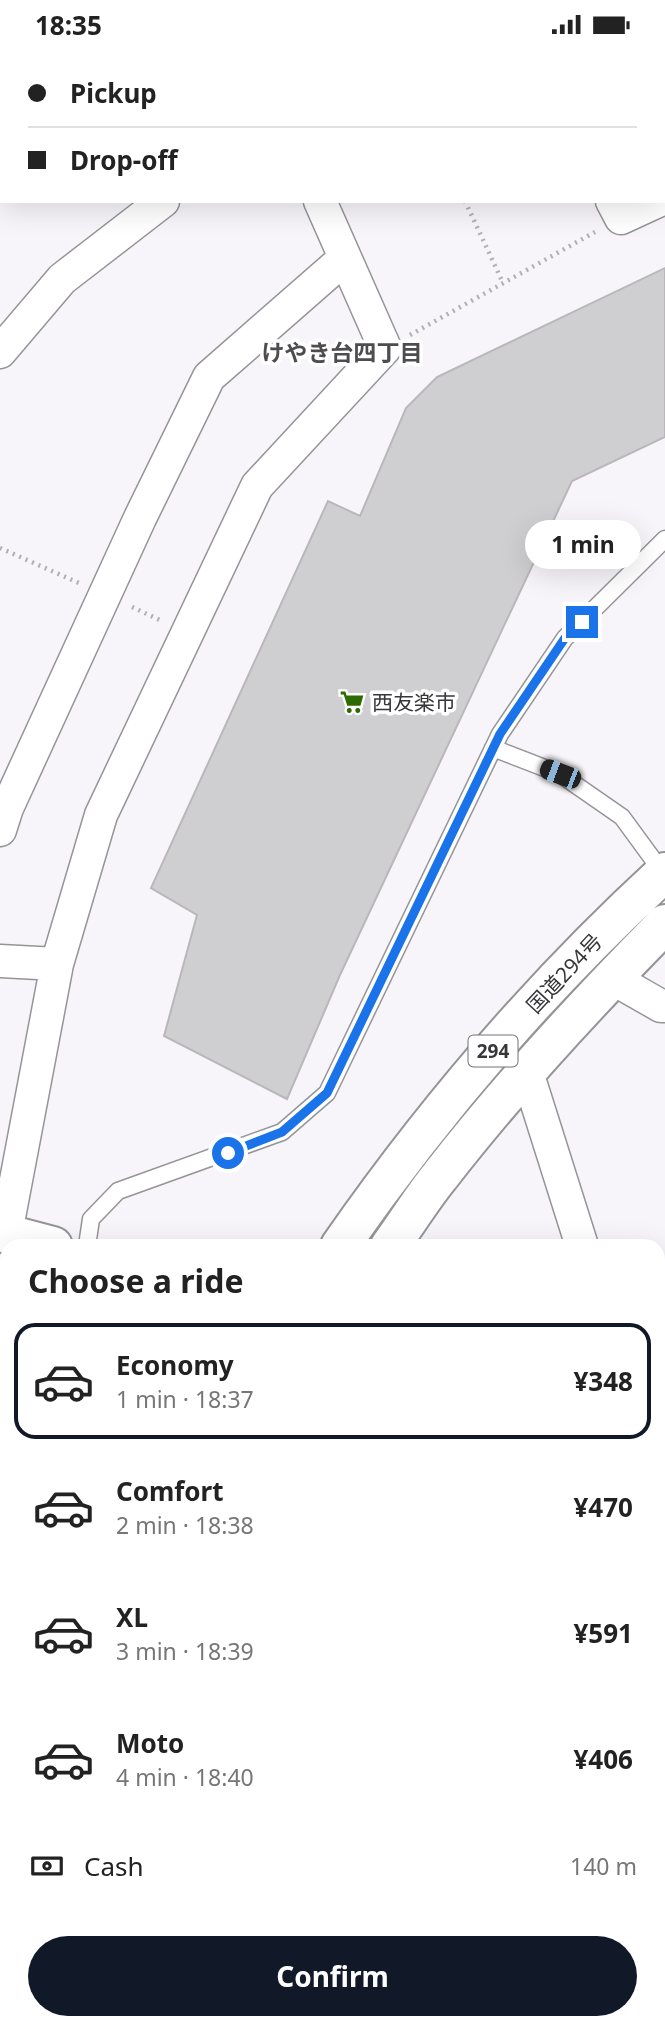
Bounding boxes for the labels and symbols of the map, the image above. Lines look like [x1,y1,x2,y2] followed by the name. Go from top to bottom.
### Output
[262,336,423,368] district label: けやき台四丁目
[524,521,640,569] callout: 1 min
[566,606,598,638] route end
[338,688,366,716] supermarket icon: 西友楽市
[372,688,456,716] place label: 西友楽市
[537,757,584,791] car
[520,927,608,1019] street label: 国道294号
[468,1035,518,1067] road number: 294
[212,1137,244,1169] route start

